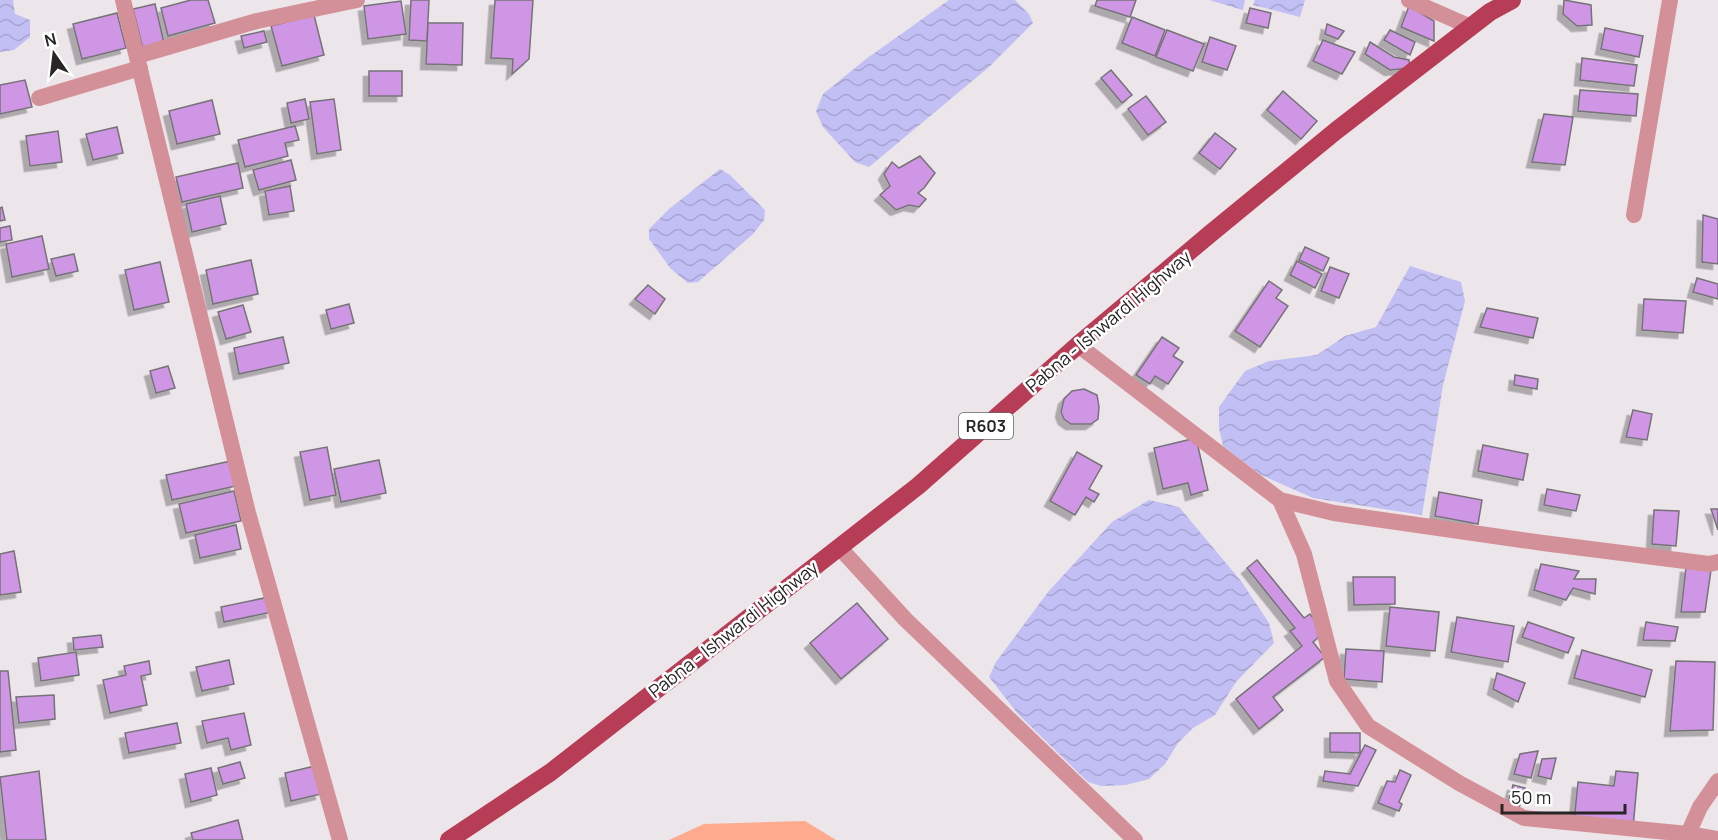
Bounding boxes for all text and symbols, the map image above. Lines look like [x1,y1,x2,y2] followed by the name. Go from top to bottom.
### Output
[24,24,84,84] north arrow
[42,27,59,52] text: N
[1020,244,1196,397] street label: Pabna - Ishwardi Highway
[959,413,1013,439] road number: R603
[643,555,823,703] street label: Pabna - Ishwardi Highway
[1502,777,1625,815] scale bar
[1511,785,1551,809] text: 50 m

